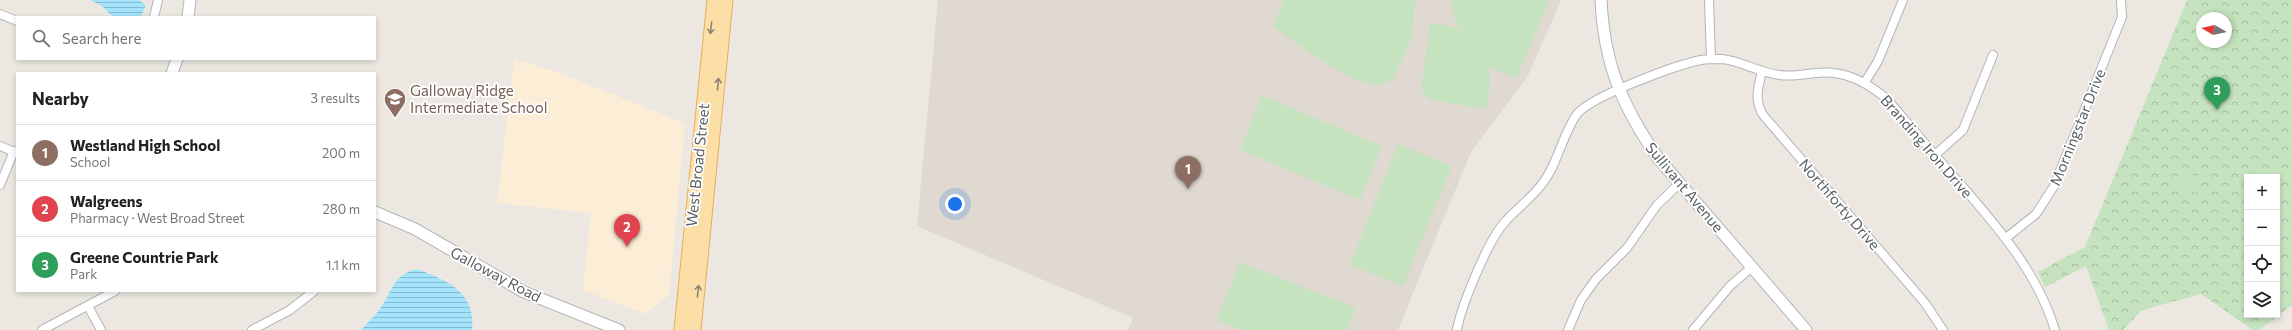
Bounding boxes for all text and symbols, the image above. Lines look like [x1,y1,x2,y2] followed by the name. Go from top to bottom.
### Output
[2196,12,2232,48] north arrow
[16,16,376,60] search box
[708,21,715,34] one-way arrow
[30,27,52,49] icon: search
[62,29,141,47] text: Search here
[2045,66,2109,188] street label: Morningstar Drive
[2204,77,2230,110] pin: 3
[714,78,722,91] one-way arrow
[410,81,547,116] place label: Galloway Ridge Intermediate School
[382,86,408,119] school or university icon: Galloway Ridge Intermediate School
[32,88,89,109] text: Nearby
[311,90,360,106] text: 3 results
[1877,91,1977,201] street label: Branding Iron Drive
[682,102,712,228] street label: West Broad Street
[70,136,220,154] text: Westland High School
[1642,138,1728,236] street label: Sullivant Avenue
[42,145,48,161] text: 1
[322,145,360,161] text: 200 m
[70,154,110,170] text: School
[1796,155,1884,253] street label: Northforty Drive
[1175,156,1201,189] pin: 1
[2244,174,2280,318] map controls
[2244,174,2280,210] button: +
[70,192,143,210] text: Walgreens
[945,194,965,214] your location
[41,201,49,217] text: 2
[323,201,360,217] text: 280 m
[70,210,245,226] text: Pharmacy · West Broad Street
[2244,210,2280,246] button: −
[614,214,640,247] pin: 2
[447,242,545,306] street label: Galloway Road
[2244,246,2280,282] button: locate
[70,248,219,266] text: Greene Countrie Park
[41,257,49,273] text: 3
[326,257,360,273] text: 1.1 km
[70,266,97,282] text: Park
[2244,282,2280,318] button: layers
[694,285,701,298] one-way arrow

